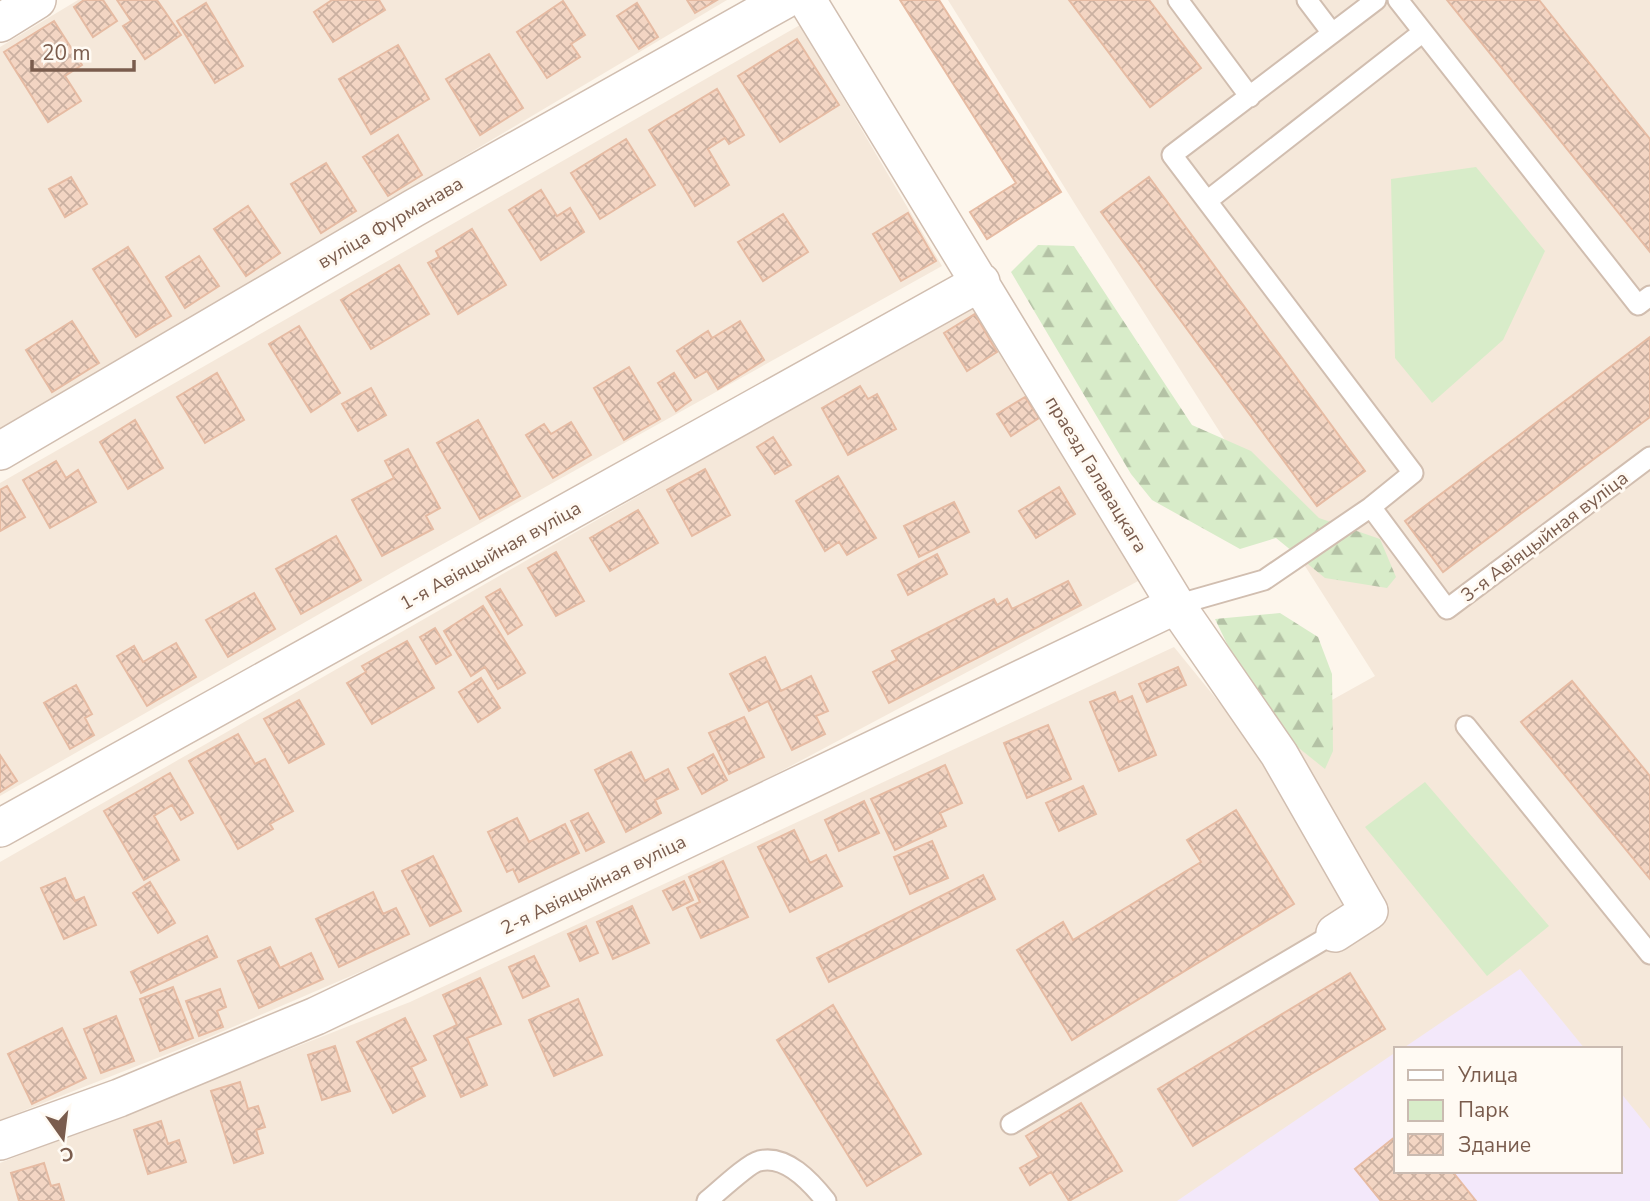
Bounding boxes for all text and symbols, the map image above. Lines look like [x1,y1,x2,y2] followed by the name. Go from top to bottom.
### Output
[32,28,133,72] scale bar
[42,39,91,67] text: 20 m
[313,171,468,275] street label: вуліца Фурманава
[1039,391,1153,558] street label: праезд Галавацкага
[1456,465,1634,608] street label: 3-я Авіяцыйная вуліца
[395,495,586,617] street label: 1-я Авіяцыйная вуліца
[496,829,691,941] street label: 2-я Авіяцыйная вуліца
[1394,1047,1622,1173] legend
[1457,1061,1518,1089] text: Улица
[1458,1096,1510,1124] text: Парк
[28,1103,98,1173] north arrow
[1458,1131,1531,1159] text: Здание
[57,1139,76,1168] text: С

